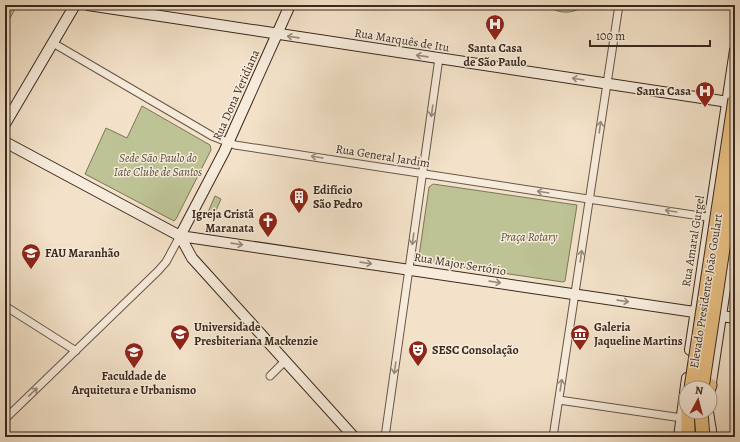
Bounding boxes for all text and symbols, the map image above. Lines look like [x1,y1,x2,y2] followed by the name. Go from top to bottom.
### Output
[484,13,506,41] hospital icon: Santa Casa de São Paulo
[590,22,710,48] scale bar
[353,25,451,55] street label: Rua Marquês de Itu
[596,28,625,44] text: 100 m
[287,33,300,41] one-way arrow
[464,40,526,70] place label: Santa Casa de São Paulo
[209,47,263,143] street label: Rua Dona Veridiana
[415,52,428,60] one-way arrow
[572,75,585,83] one-way arrow
[694,80,716,108] hospital icon: Santa Casa
[636,83,691,99] place label: Santa Casa
[428,104,436,117] one-way arrow
[596,121,604,134] one-way arrow
[335,141,431,171] street label: Rua General Jardim
[114,150,202,180] park label: Sede São Paulo do Iate Clube de Santos
[311,153,324,161] one-way arrow
[313,182,363,212] place label: Edifício São Pedro
[288,186,310,214] building icon: Edifício São Pedro
[537,188,550,196] one-way arrow
[678,194,708,288] street label: Rua Amaral Gurgel
[192,206,254,236] place label: Igreja Cristã Maranata
[665,207,678,215] one-way arrow
[257,210,279,238] church icon: Igreja Cristã Maranata
[686,213,726,369] street label: Elevado Presidente João Goulart
[500,229,558,245] park label: Praça Rotary
[409,233,417,246] one-way arrow
[230,240,243,248] one-way arrow
[20,242,42,270] school or university icon: FAU Maranhão
[45,245,120,261] place label: FAU Maranhão
[413,249,507,279] street label: Rua Major Sertório
[577,250,585,263] one-way arrow
[359,259,372,267] one-way arrow
[488,278,501,286] one-way arrow
[616,297,629,305] one-way arrow
[194,319,318,349] place label: Universidade Presbiteriana Mackenzie
[594,319,683,349] place label: Galeria Jaqueline Martins
[169,323,191,351] school or university icon: Universidade Presbiteriana Mackenzie
[569,323,591,351] museum icon: Galeria Jaqueline Martins
[407,339,429,367] theatre icon: SESC Consolação
[123,341,145,369] school or university icon: Faculdade de Arquitetura e Urbanismo
[432,342,519,358] place label: SESC Consolação
[391,361,399,374] one-way arrow
[71,368,196,398] place label: Faculdade de Arquitetura e Urbanismo
[557,379,565,392] one-way arrow
[678,380,718,420] north arrow
[694,383,704,399] text: N
[28,387,38,397] one-way arrow

